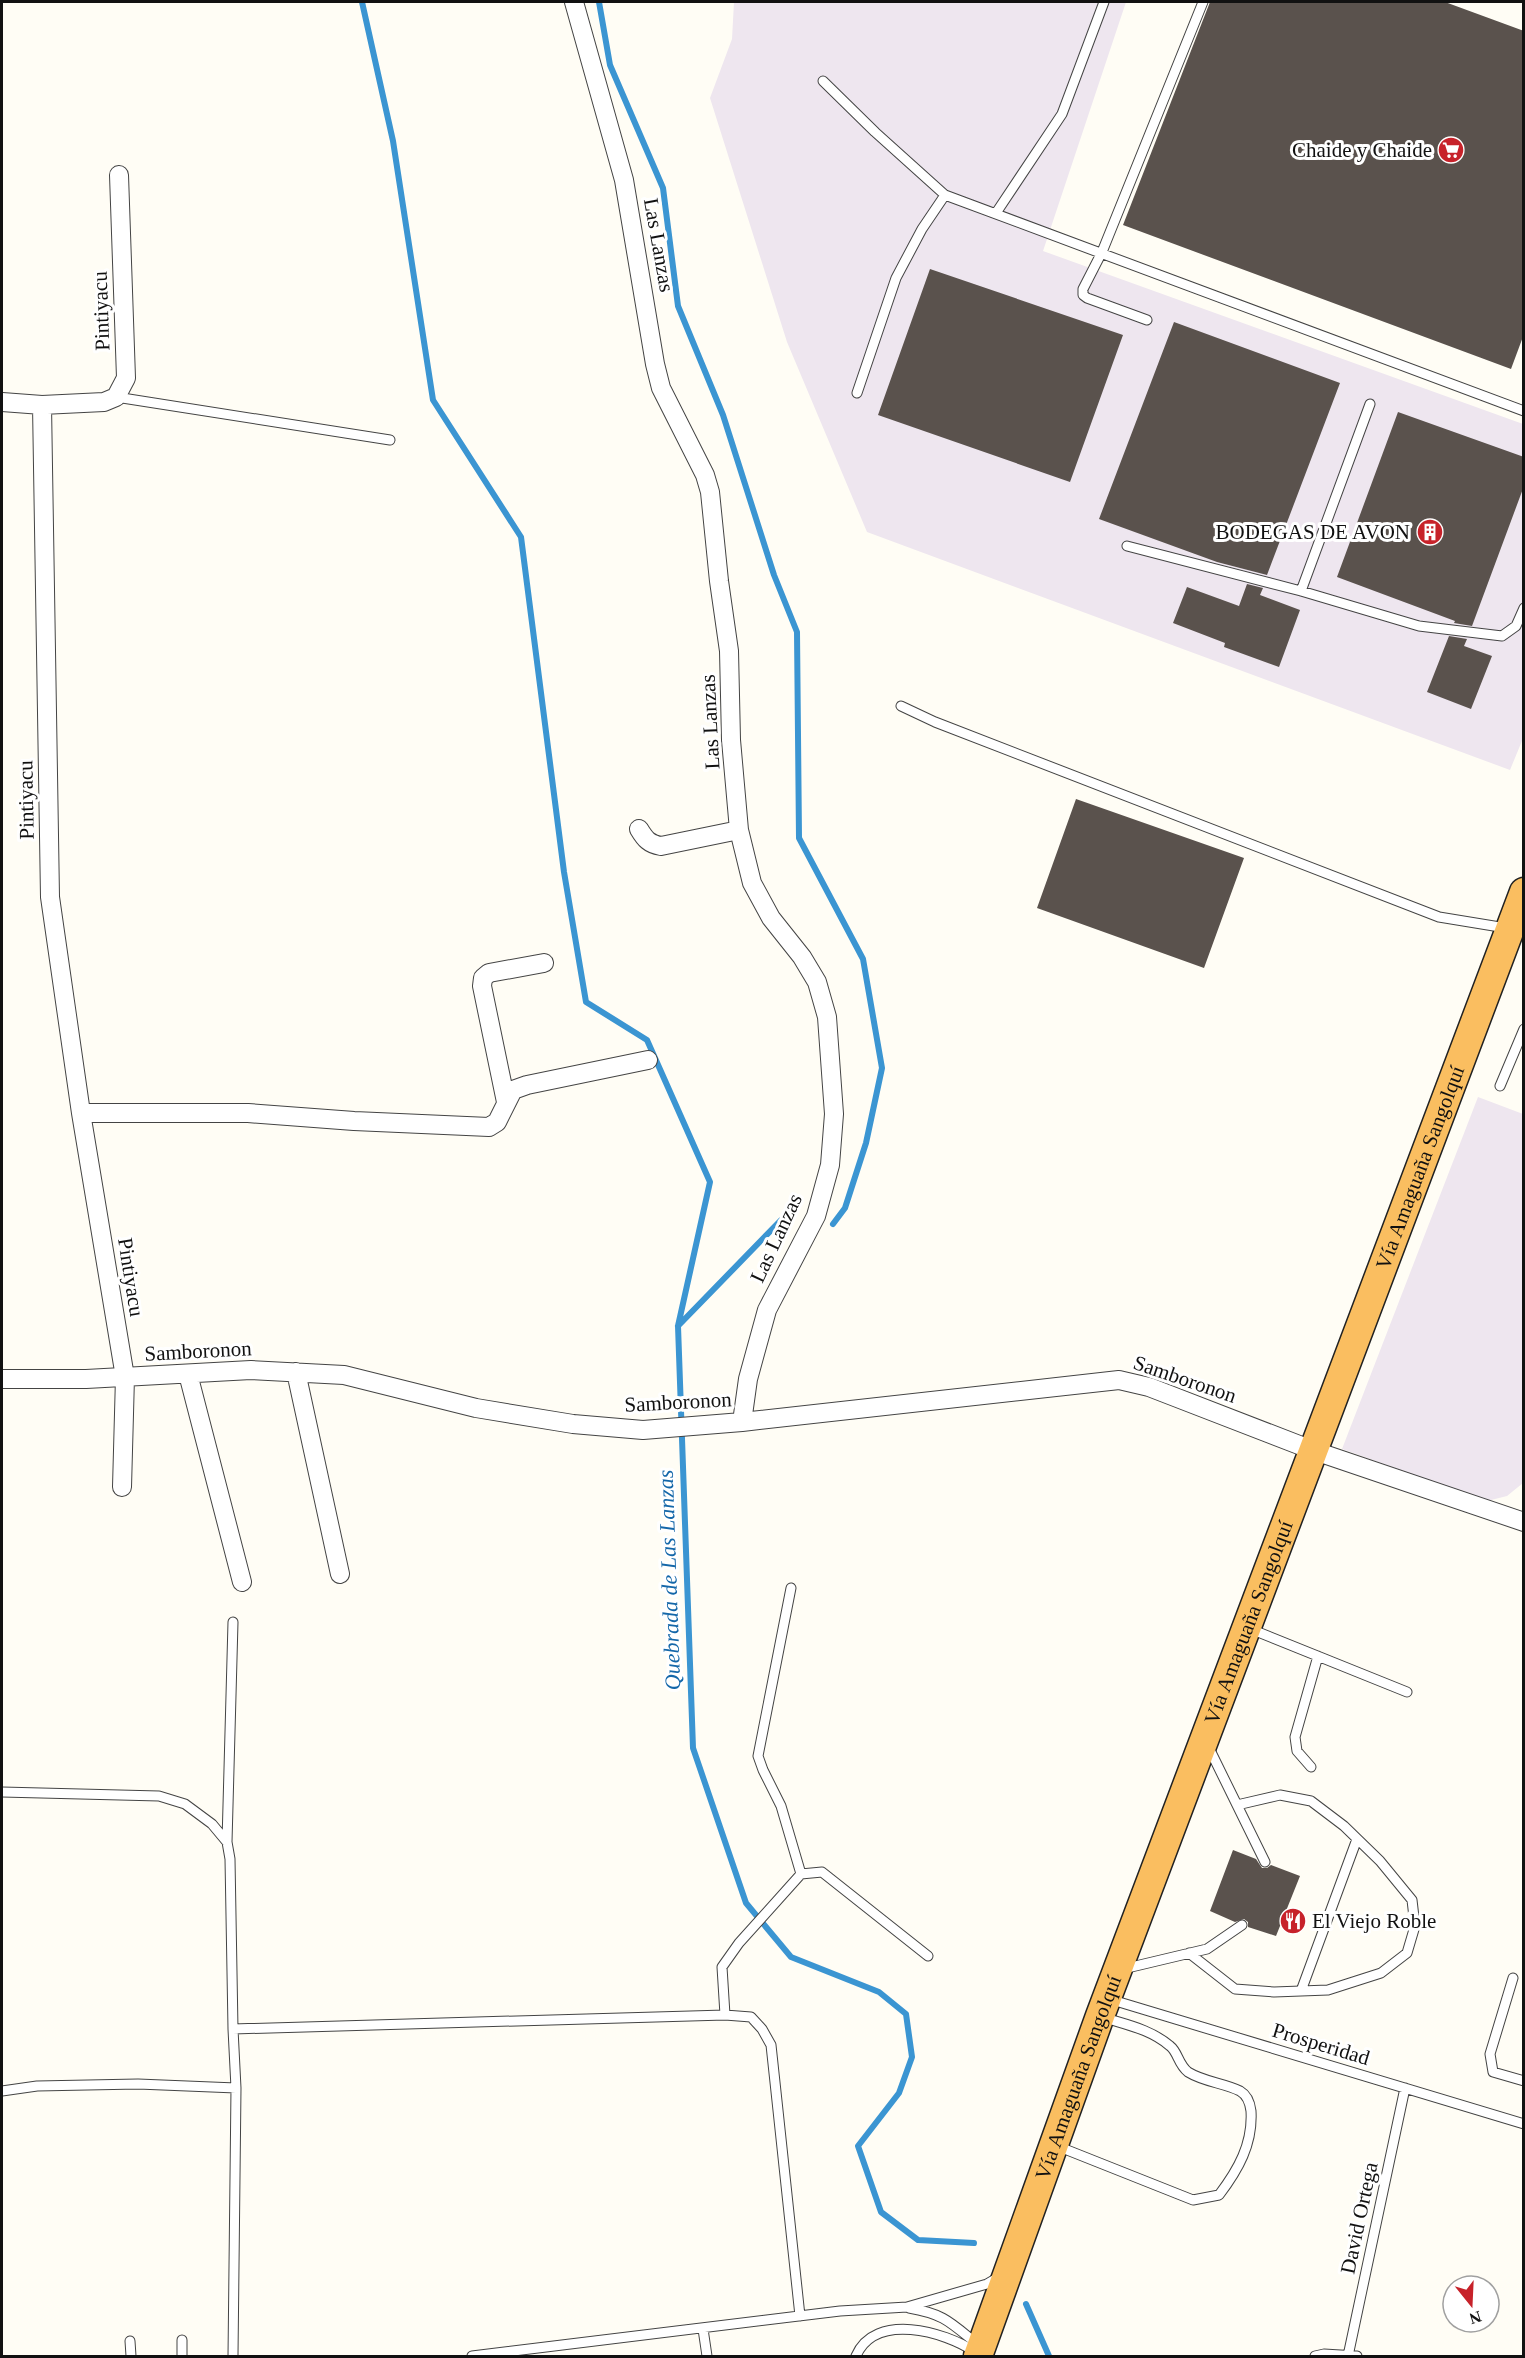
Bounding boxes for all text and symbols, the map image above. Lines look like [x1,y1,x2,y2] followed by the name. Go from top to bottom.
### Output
[1436,135,1466,165] supermarket icon: Chaide y Chaide
[1292,138,1432,162] place label: Chaide y Chaide
[639,196,679,294] street label: Las Lanzas
[88,270,114,351] street label: Pintiyacu
[1415,517,1445,547] building icon: BODEGAS DE AVON
[1216,520,1410,544] place label: BODEGAS DE AVON
[696,674,724,770] street label: Las Lanzas
[13,760,39,840] street label: Pintiyacu
[1371,1062,1469,1273] street label: Vía Amaguaña Sangolquí
[745,1190,807,1286] street label: Las Lanzas
[113,1236,149,1319] street label: Pintiyacu
[144,1336,253,1366] street label: Samboronon
[1130,1350,1240,1408] street label: Samboronon
[624,1387,733,1417] street label: Samboronon
[653,1469,685,1691] water label: Quebrada de Las Lanzas
[1199,1517,1298,1728] street label: Vía Amaguaña Sangolquí
[1278,1906,1308,1936] restaurant icon: El Viejo Roble
[1312,1909,1436,1933] place label: El Viejo Roble
[1030,1972,1126,2183] street label: Vía Amaguaña Sangolquí
[1270,2018,1373,2070] street label: Prosperidad
[1335,2159,1383,2276] street label: David Ortega
[1441,2274,1501,2334] north arrow
[1467,2308,1484,2328] text: N

